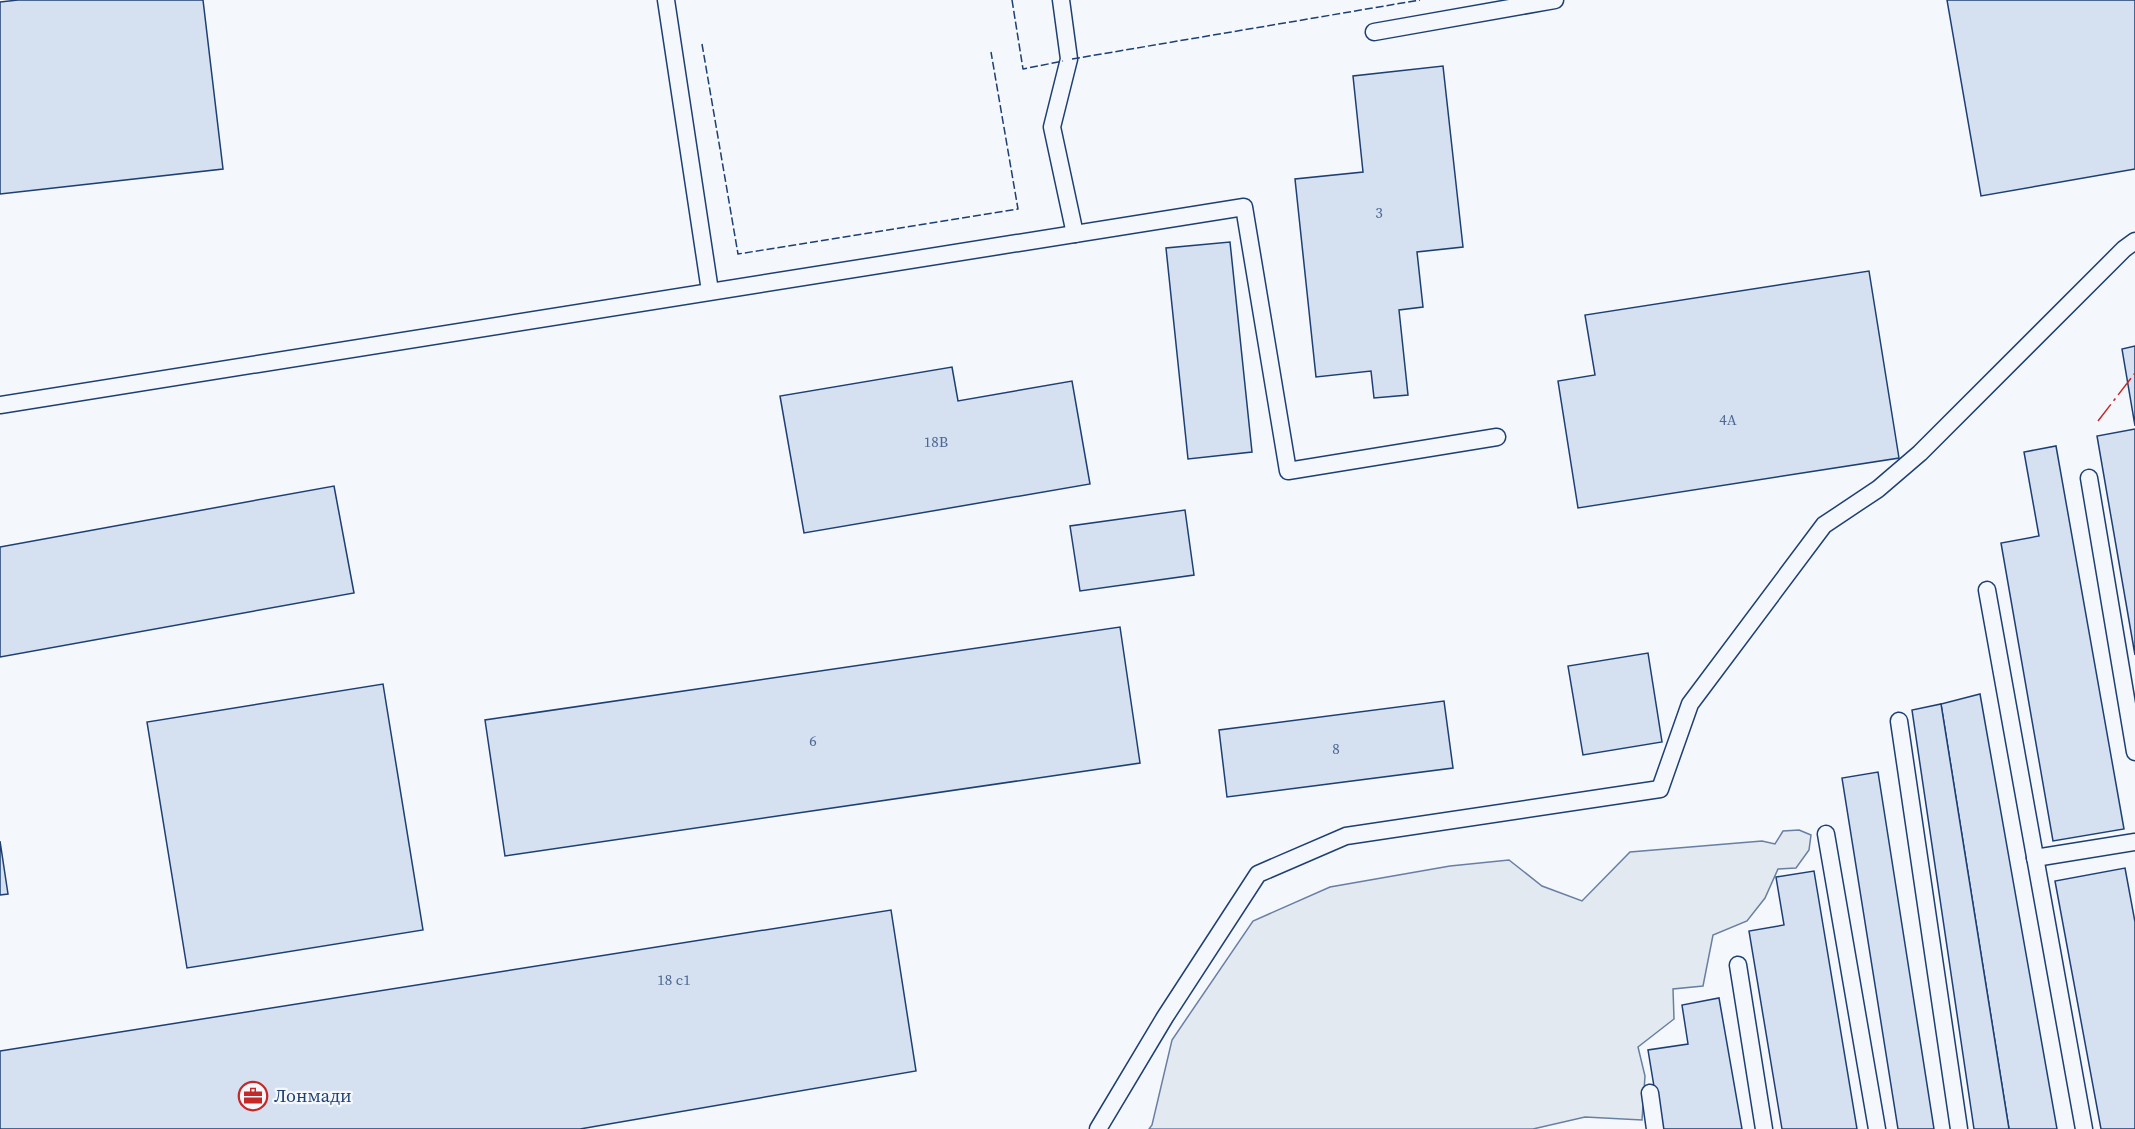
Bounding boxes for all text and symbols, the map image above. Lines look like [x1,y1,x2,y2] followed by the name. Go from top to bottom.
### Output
[1375,202,1383,223] house number: 3
[1719,409,1737,430] house number: 4А
[924,431,948,452] house number: 18В
[809,730,817,751] house number: 6
[1332,738,1340,759] house number: 8
[657,969,691,990] house number: 18 с1
[237,1080,269,1112] office icon: Лонмади
[274,1083,352,1108] place label: Лонмади

